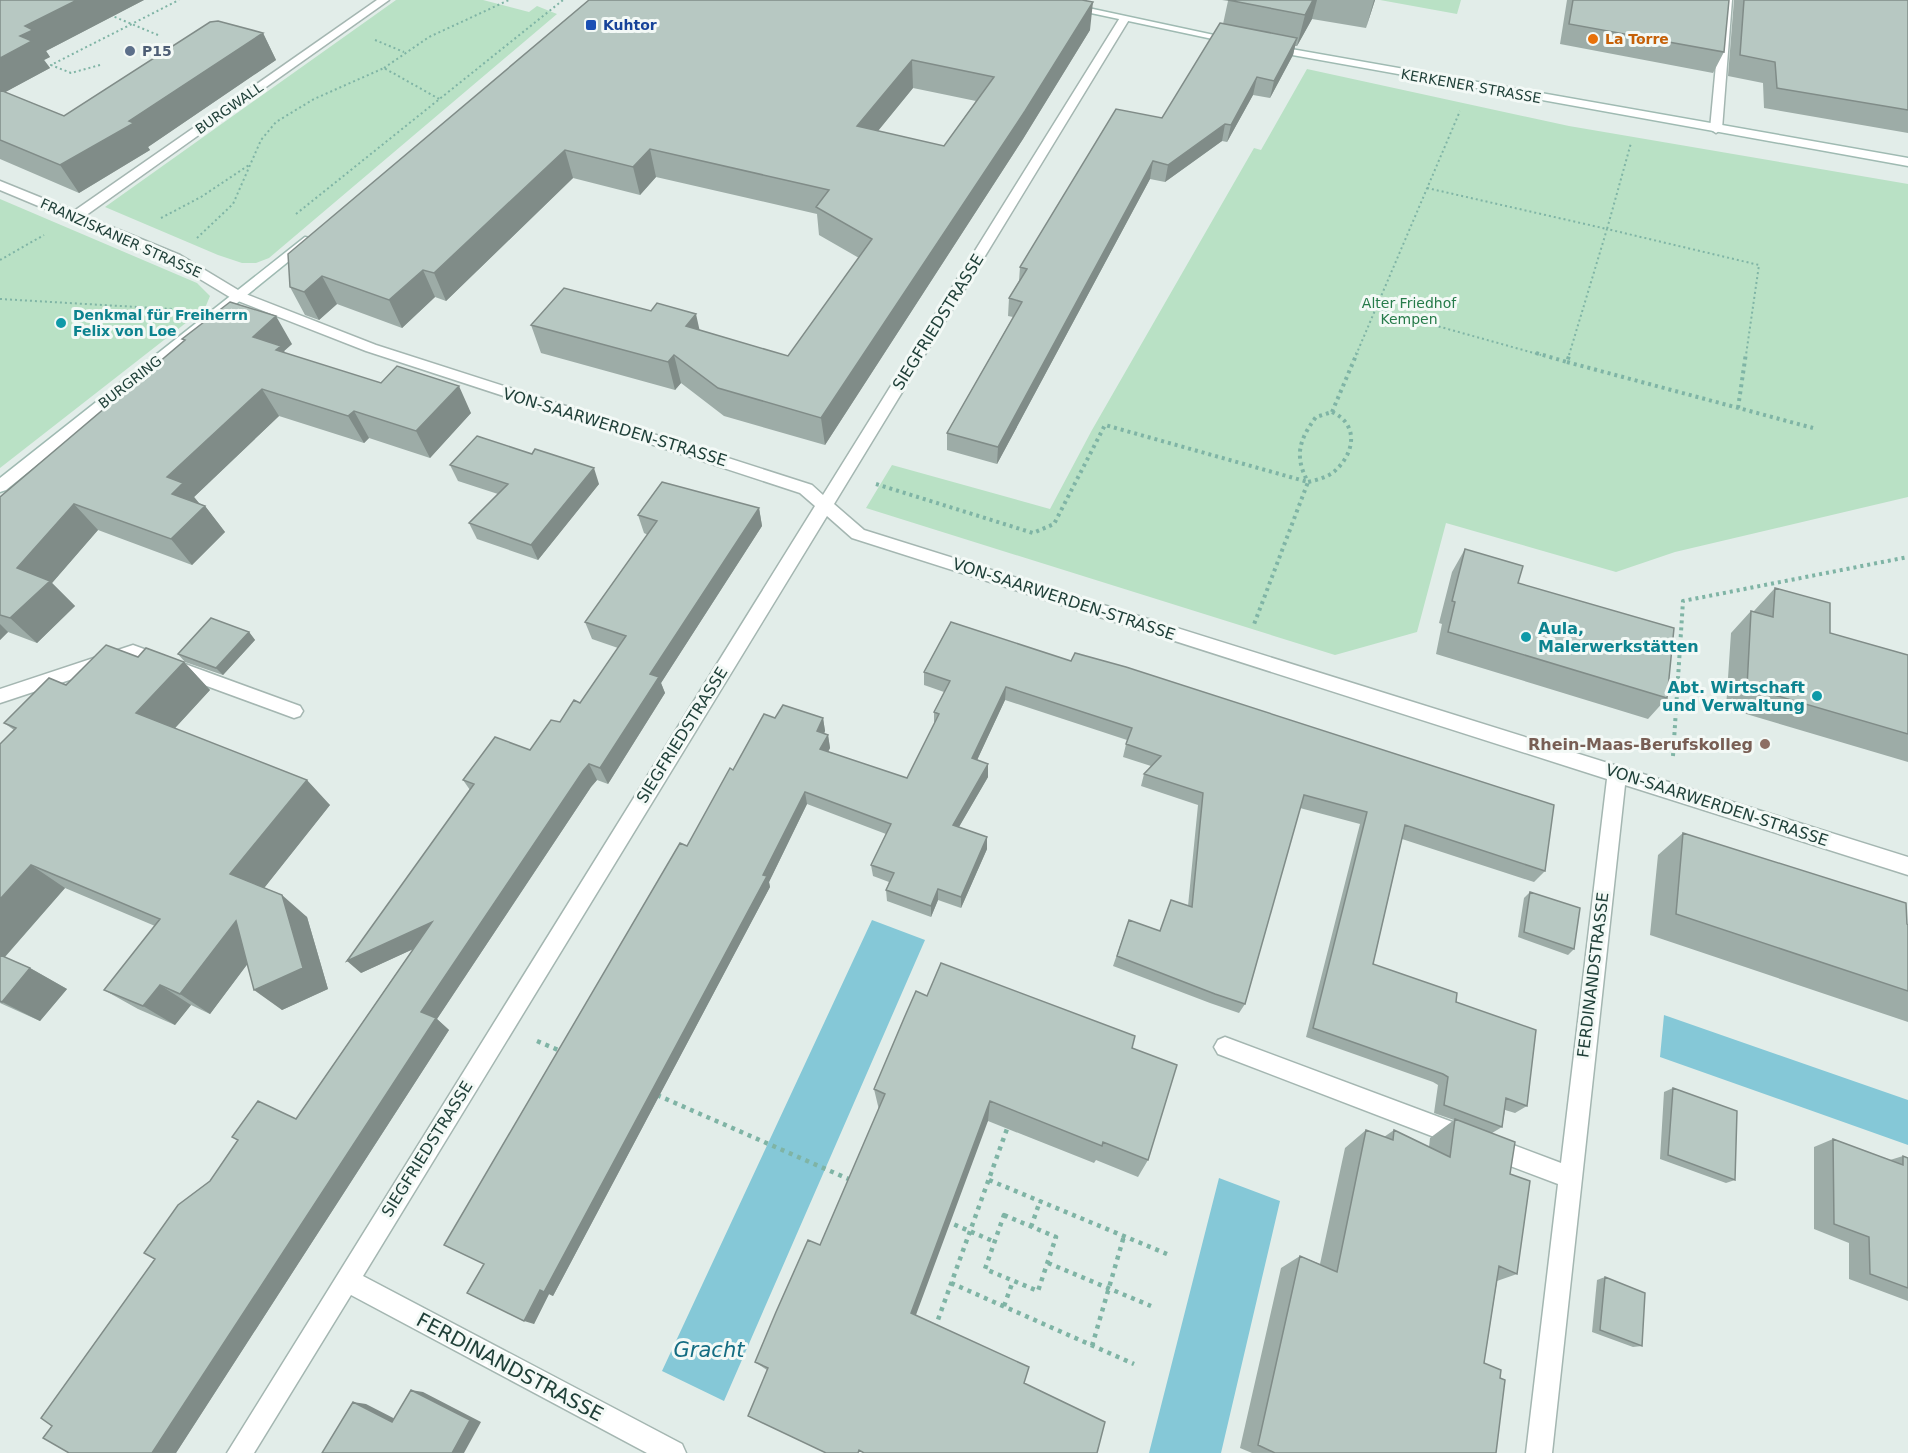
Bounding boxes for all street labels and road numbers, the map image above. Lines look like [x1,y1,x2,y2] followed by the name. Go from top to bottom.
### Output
[1400,66,1542,106] street label: KERKENER STRASSE
[192,79,266,137] street label: BURGWALL
[38,195,204,281] street label: FRANZISKANER STRASSE
[888,251,988,393] street label: SIEGFRIEDSTRASSE
[95,352,165,412] street label: BURGRING
[501,384,729,470] street label: VON-SAARWERDEN-STRASSE
[950,554,1178,644] street label: VON-SAARWERDEN-STRASSE
[632,664,732,806] street label: SIEGFRIEDSTRASSE
[1603,760,1831,850] street label: VON-SAARWERDEN-STRASSE
[1573,891,1613,1059] street label: FERDINANDSTRASSE
[377,1078,477,1220] street label: SIEGFRIEDSTRASSE
[413,1308,607,1426] street label: FERDINANDSTRASSE

